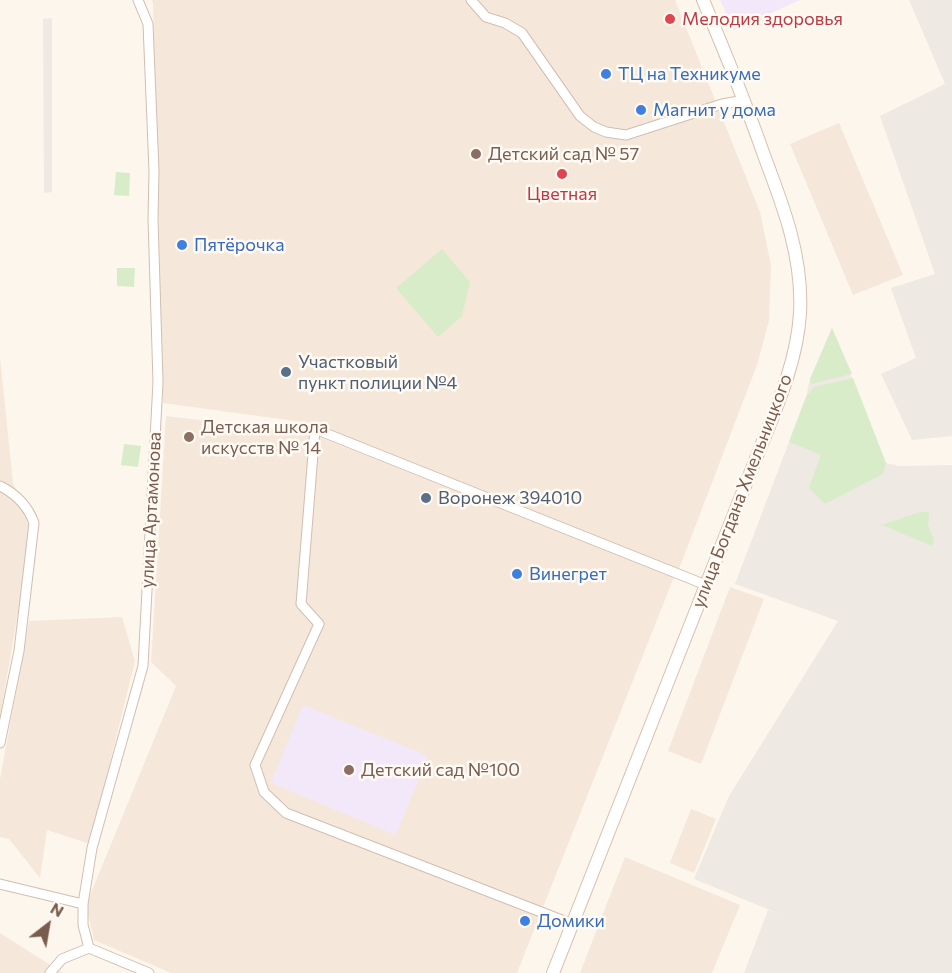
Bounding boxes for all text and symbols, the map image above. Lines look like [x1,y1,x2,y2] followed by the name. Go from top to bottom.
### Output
[682,8,843,30] place label: Мелодия здоровья
[663,12,677,26] marker: Мелодия здоровья
[618,63,761,85] place label: ТЦ на Техникуме
[599,67,613,81] marker: ТЦ на Техникуме
[653,99,776,121] place label: Магнит у дома
[634,103,648,117] marker: Магнит у дома
[488,143,639,165] place label: Детский сад № 57
[469,147,483,161] marker: Детский сад № 57
[555,167,569,181] marker: Цветная
[527,183,597,205] place label: Цветная
[194,234,285,256] place label: Пятёрочка
[175,238,189,252] marker: Пятёрочка
[298,351,457,394] place label: Участковый пункт полиции №4
[279,365,293,379] marker: Участковый пункт полиции №4
[687,371,797,611] street label: улица Богдана Хмельницкого
[201,416,328,458] place label: Детская школа искусств № 14
[182,430,196,444] marker: Детская школа искусств № 14
[136,431,166,589] street label: улица Артамонова
[438,487,582,509] place label: Воронеж 394010
[419,491,433,505] marker: Воронеж 394010
[529,563,607,585] place label: Винегрет
[510,567,524,581] marker: Винегрет
[361,759,520,781] place label: Детский сад №100
[342,763,356,777] marker: Детский сад №100
[18,895,78,955] north arrow
[47,898,68,920] text: N
[537,910,605,932] place label: Домики
[518,914,532,928] marker: Домики

